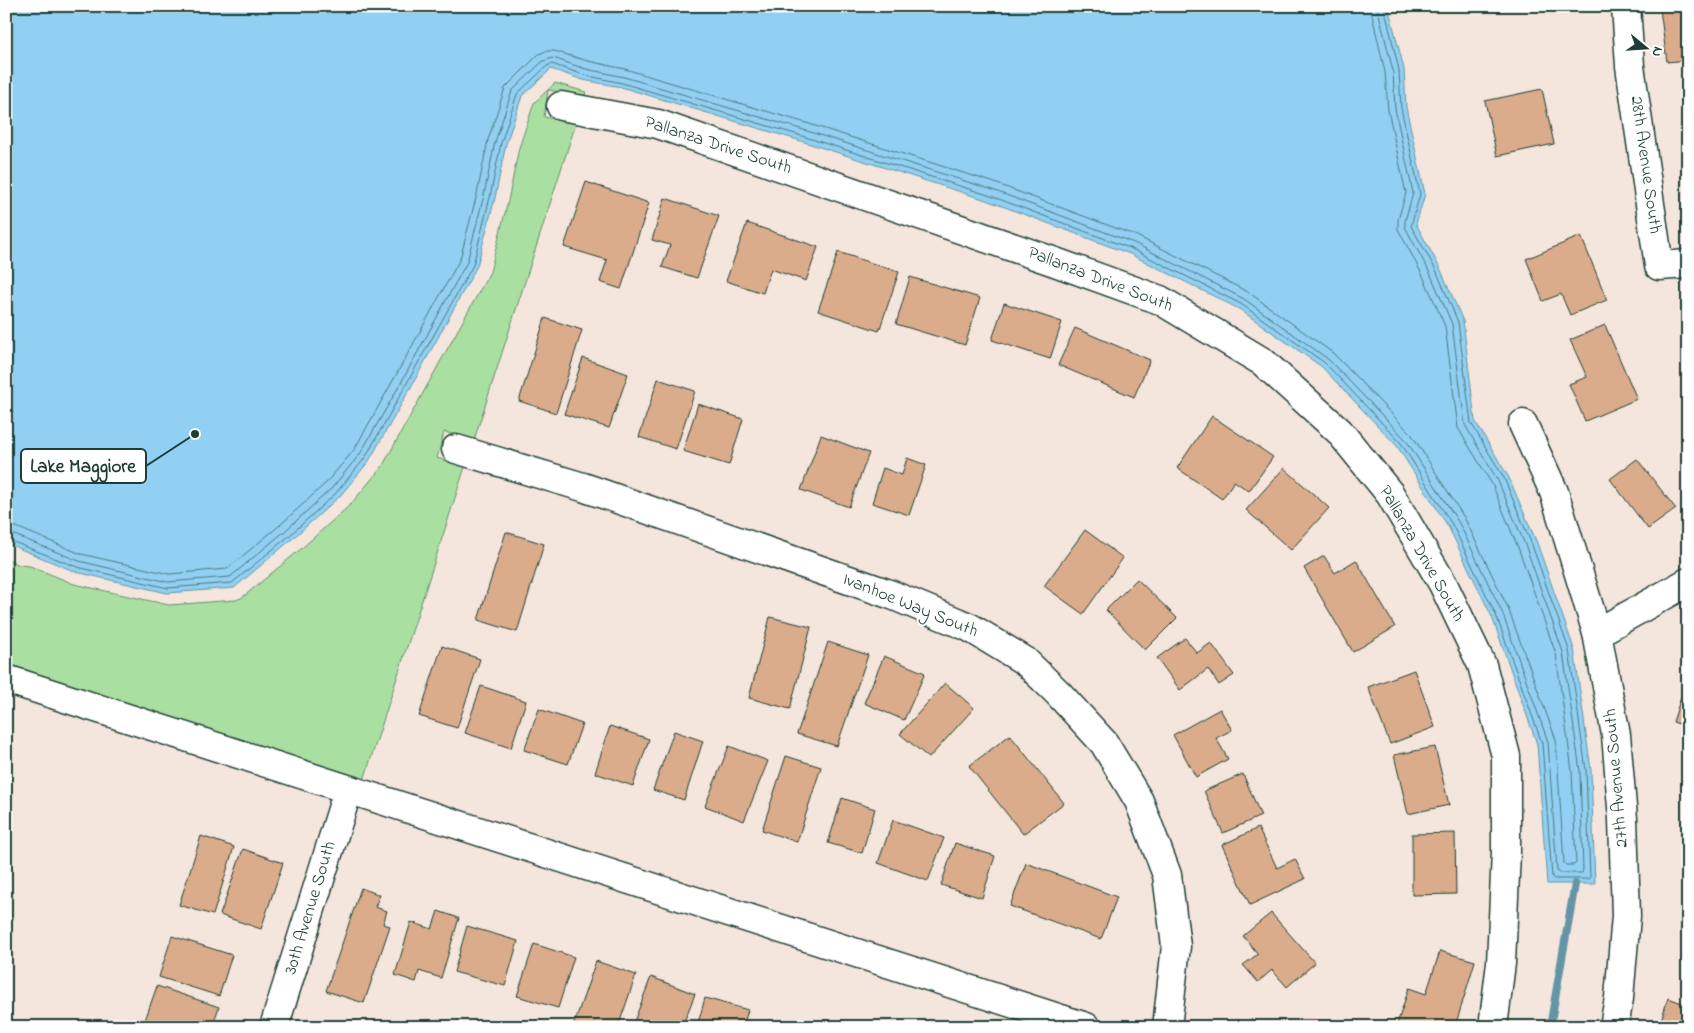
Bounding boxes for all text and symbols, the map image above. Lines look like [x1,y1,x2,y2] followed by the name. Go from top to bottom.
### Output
[1622,22,1672,72] north arrow
[1645,44,1668,59] text: N
[1622,94,1668,236] street label: 28th Avenue South
[641,110,795,182] street label: Pallanza Drive South
[1024,240,1176,320] street label: Pallanza Drive South
[21,449,146,483] callout: Lake Maggiore
[30,454,136,483] text: Lake Maggiore
[1371,481,1471,627] street label: Pallanza Drive South
[838,567,982,645] street label: Ivanhoe Way South
[1598,707,1636,849] street label: 27th Avenue South
[278,838,344,978] street label: 30th Avenue South

